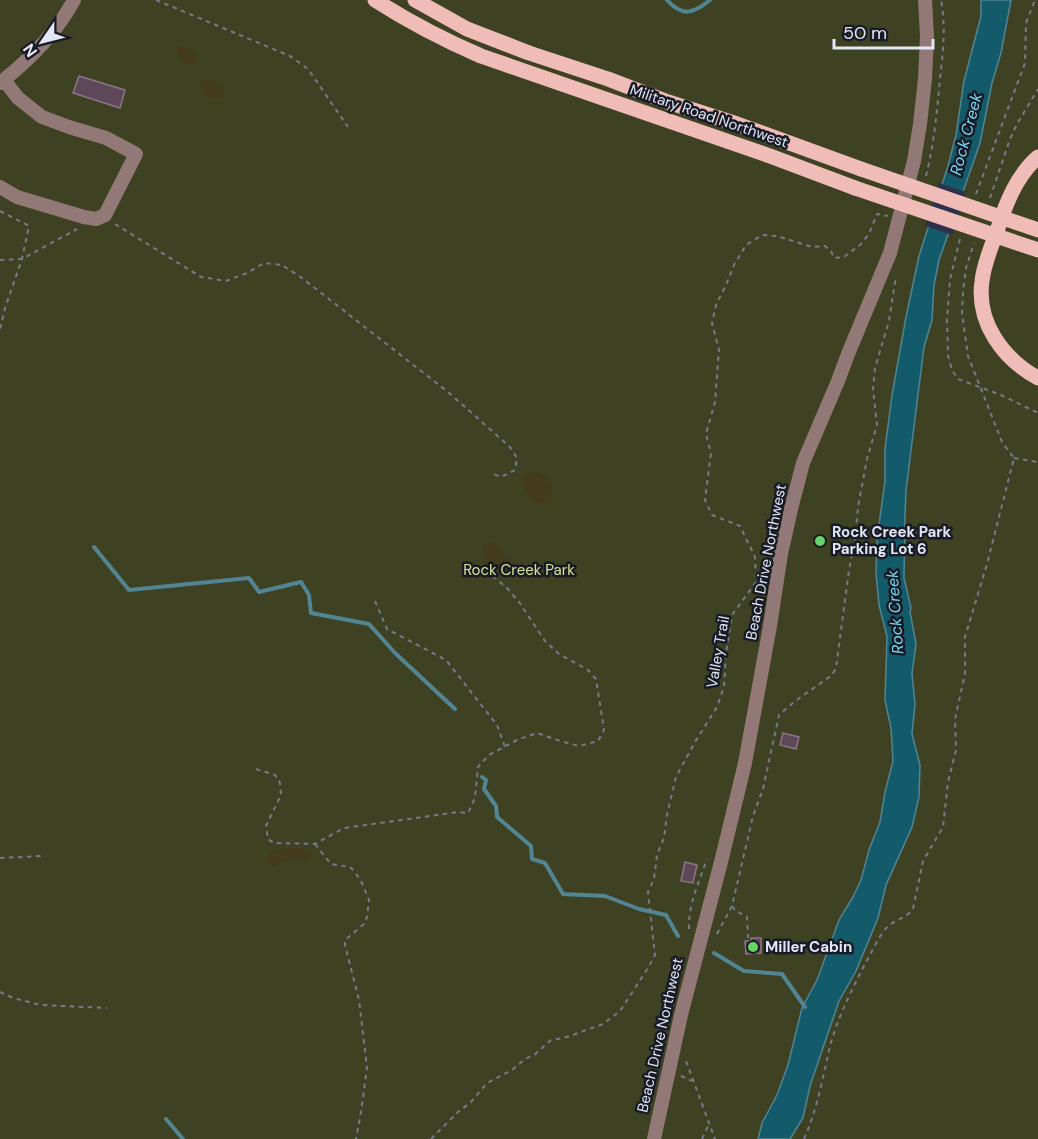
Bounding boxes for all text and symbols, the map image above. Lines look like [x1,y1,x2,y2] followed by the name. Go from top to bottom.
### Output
[12,12,72,72] north arrow
[834,12,933,50] scale bar
[843,21,887,45] text: 50 m
[18,40,42,61] text: N
[627,80,791,153] street label: Military Road Northwest
[945,90,987,177] water label: Rock Creek
[741,482,791,642] street label: Beach Drive Northwest
[832,522,951,559] place label: Rock Creek Park Parking Lot 6
[813,534,827,548] marker: Rock Creek Park Parking Lot 6
[463,560,575,580] park label: Rock Creek Park
[882,568,908,655] water label: Rock Creek
[702,614,734,690] street label: Valley Trail
[765,937,852,957] place label: Miller Cabin
[746,940,760,954] marker: Miller Cabin
[632,955,688,1114] street label: Beach Drive Northwest

